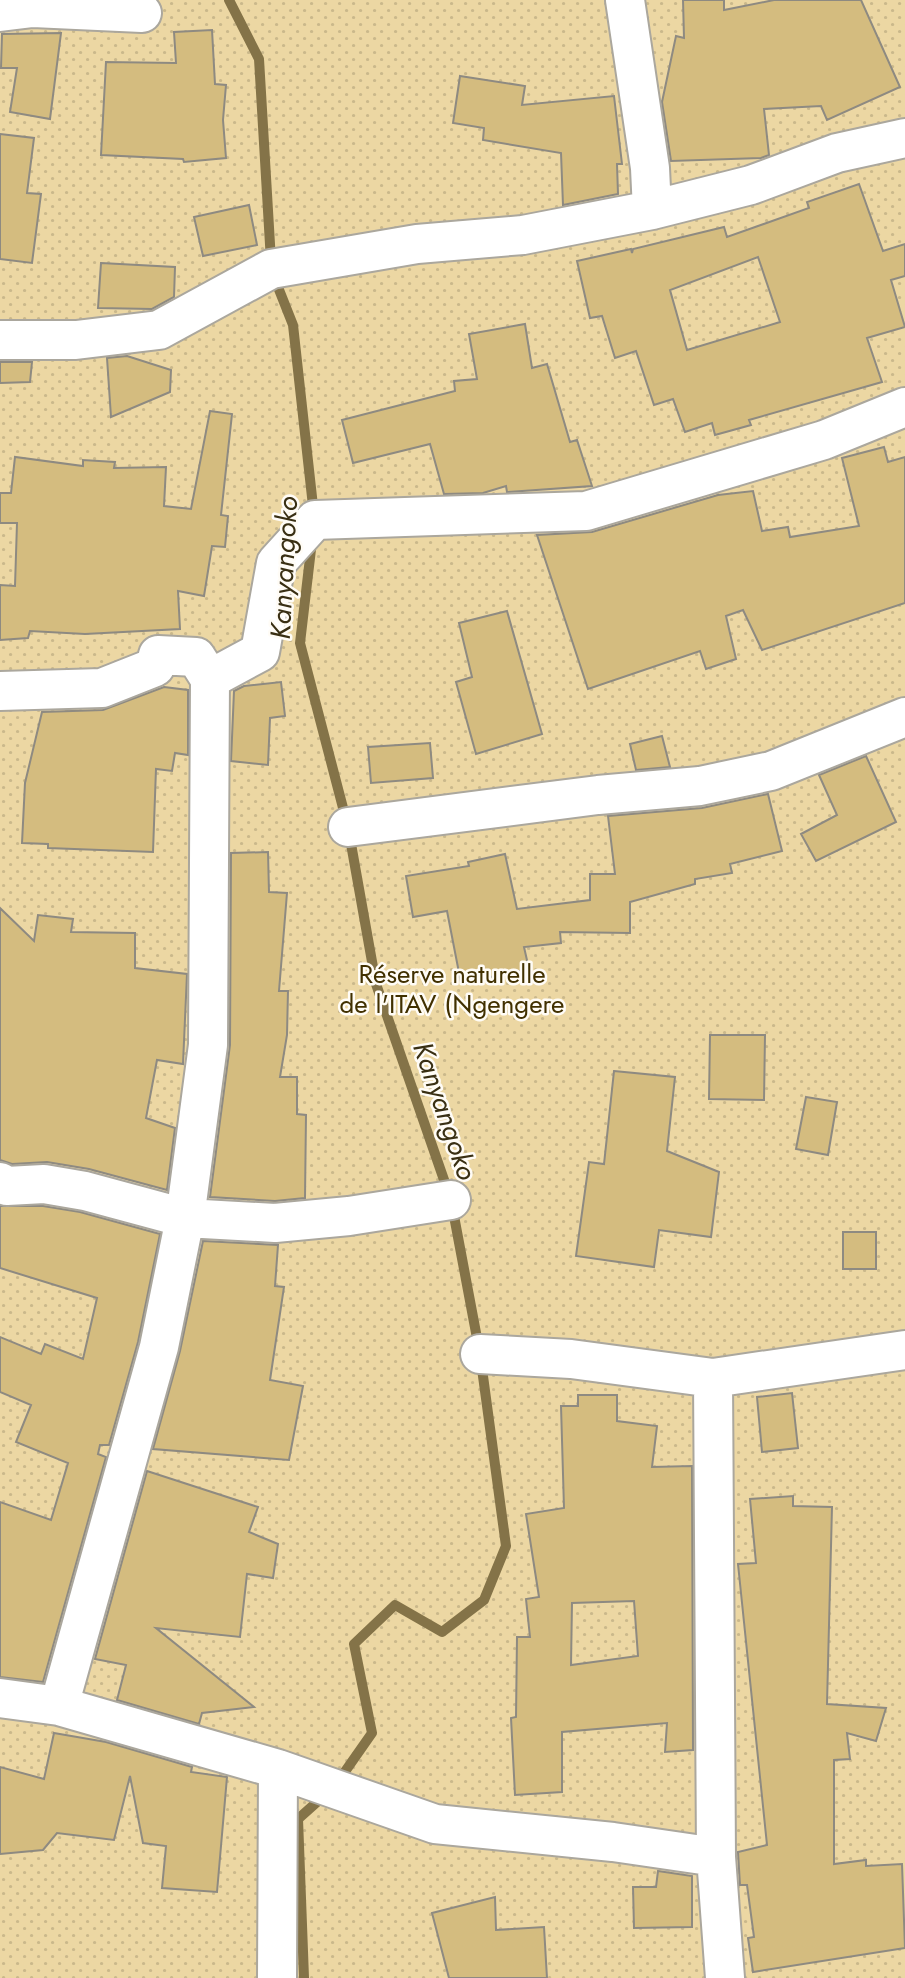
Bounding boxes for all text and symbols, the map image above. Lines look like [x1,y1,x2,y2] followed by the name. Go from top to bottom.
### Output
[260,495,308,641] water label: Kanyangoko
[340,955,564,1023] park label: Réserve naturelle de l'ITAV (Ngengere
[402,1037,488,1186] water label: Kanyangoko

